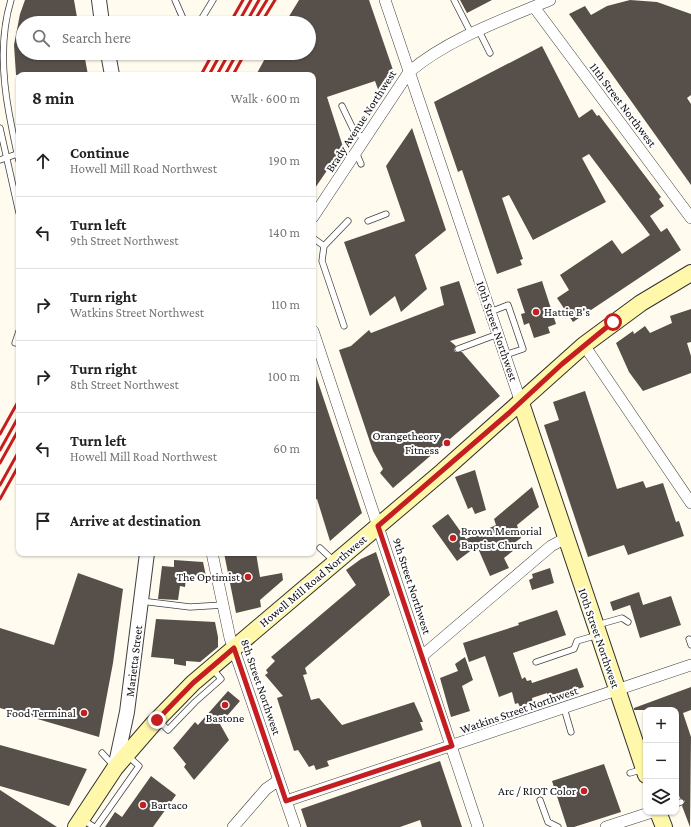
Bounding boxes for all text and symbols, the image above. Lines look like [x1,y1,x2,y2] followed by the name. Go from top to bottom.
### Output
[16,16,316,60] search box
[30,27,52,49] icon: search
[62,30,131,46] text: Search here
[587,60,660,151] street label: 11th Street Northwest
[323,66,400,175] street label: Brady Avenue Northwest
[32,89,74,108] text: 8 min
[231,91,300,106] text: Walk · 600 m
[70,145,129,161] text: Continue
[32,150,54,172] icon: ahead
[269,153,300,168] text: 190 m
[70,161,217,176] text: Howell Mill Road Northwest
[70,217,126,233] text: Turn left
[32,222,54,244] icon: left
[269,225,300,240] text: 140 m
[70,233,179,248] text: 9th Street Northwest
[473,279,521,384] street label: 10th Street Northwest
[70,289,137,305] text: Turn right
[32,294,54,316] icon: right
[271,297,300,312] text: 110 m
[70,305,204,320] text: Watkins Street Northwest
[544,305,590,319] place label: Hattie B's
[531,307,541,317] marker: Hattie B's
[604,313,622,331] route start
[70,361,137,377] text: Turn right
[32,366,54,388] icon: right
[268,369,300,384] text: 100 m
[70,377,179,392] text: 8th Street Northwest
[372,429,439,457] place label: Orangetheory Fitness
[70,433,126,449] text: Turn left
[32,438,54,460] icon: left
[442,438,452,448] marker: Orangetheory Fitness
[273,441,300,456] text: 60 m
[70,449,217,464] text: Howell Mill Road Northwest
[32,510,54,532] icon: arrive
[70,513,201,529] text: Arrive at destination
[461,524,542,552] place label: Brown Memorial Baptist Church
[257,531,370,630] street label: Howell Mill Road Northwest
[448,533,458,543] marker: Brown Memorial Baptist Church
[390,536,434,637] street label: 9th Street Northwest
[177,570,241,584] place label: The Optimist
[243,572,253,582] marker: The Optimist
[575,586,623,691] street label: 10th Street Northwest
[123,623,145,698] street label: Marietta Street
[238,637,284,738] street label: 8th Street Northwest
[458,683,581,737] street label: Watkins Street Northwest
[220,700,230,710] marker: Bastone
[6,706,76,720] place label: Food Terminal
[643,707,679,815] map controls
[643,707,679,743] button: +
[79,708,89,718] marker: Food Terminal
[148,711,166,729] route end
[206,711,244,725] place label: Bastone
[643,743,679,779] button: −
[643,779,679,815] button: layers
[498,784,577,798] place label: Arc / RIOT Color
[579,786,589,796] marker: Arc / RIOT Color
[151,798,188,812] place label: Bartaco
[138,800,148,810] marker: Bartaco

